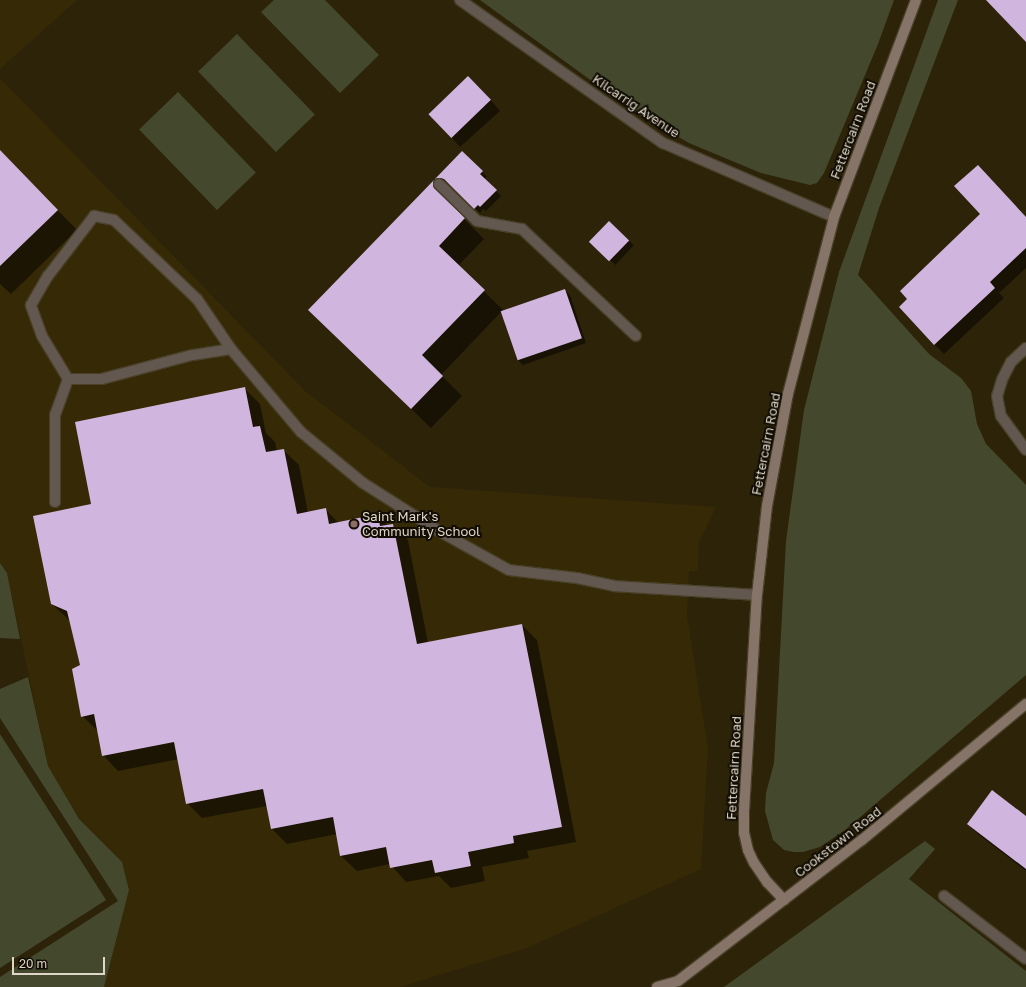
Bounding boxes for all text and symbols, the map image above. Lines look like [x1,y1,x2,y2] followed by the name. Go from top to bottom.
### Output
[589,71,683,141] street label: Kilcarrig Avenue
[827,79,879,181] street label: Fettercairn Road
[748,391,784,497] street label: Fettercairn Road
[362,509,480,540] place label: Saint Mark's Community School
[349,519,359,529] marker: Saint Mark's Community School
[723,716,745,820] street label: Fettercairn Road
[792,803,884,881] street label: Cookstown Road
[14,949,107,975] scale bar
[19,956,47,971] text: 20 m

